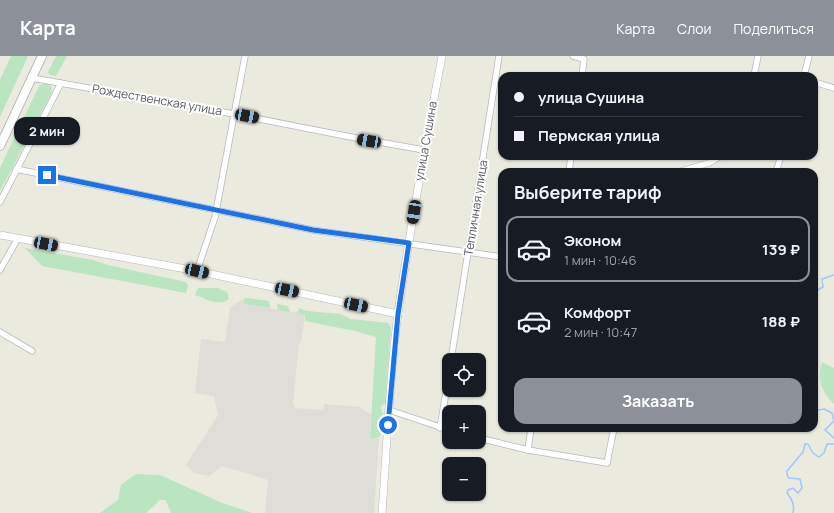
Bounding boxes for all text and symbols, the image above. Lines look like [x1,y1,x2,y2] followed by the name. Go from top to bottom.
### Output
[20,15,76,41] text: Карта
[616,19,655,38] text: Карта
[677,19,711,38] text: Слои
[733,19,814,38] text: Поделиться
[91,80,223,119] street label: Рождественская улица
[538,87,644,108] text: улица Сушина
[410,100,441,182] street label: улица Сушина
[234,108,260,124] car
[14,117,80,145] callout: 2 мин
[29,122,65,140] text: 2 мин
[538,125,660,146] text: Пермская улица
[356,133,382,149] car
[460,159,491,257] street label: Тепличная улица
[38,166,56,184] route end
[514,180,662,204] text: Выберите тариф
[406,199,422,225] car
[564,230,621,251] text: Эконом
[516,231,552,267] icon: car
[33,236,59,252] car
[762,239,800,260] text: 139 ₽
[564,251,637,269] text: 1 мин · 10:46
[184,262,210,280] car
[274,282,300,298] car
[343,297,369,313] car
[564,302,631,323] text: Комфорт
[516,303,552,339] icon: car
[762,311,800,332] text: 188 ₽
[564,323,637,341] text: 2 мин · 10:47
[442,353,486,501] map controls
[442,353,486,397] button: locate
[514,378,802,424] button: Заказать
[442,405,486,449] button: +
[379,416,397,434] route start
[442,457,486,501] button: −

